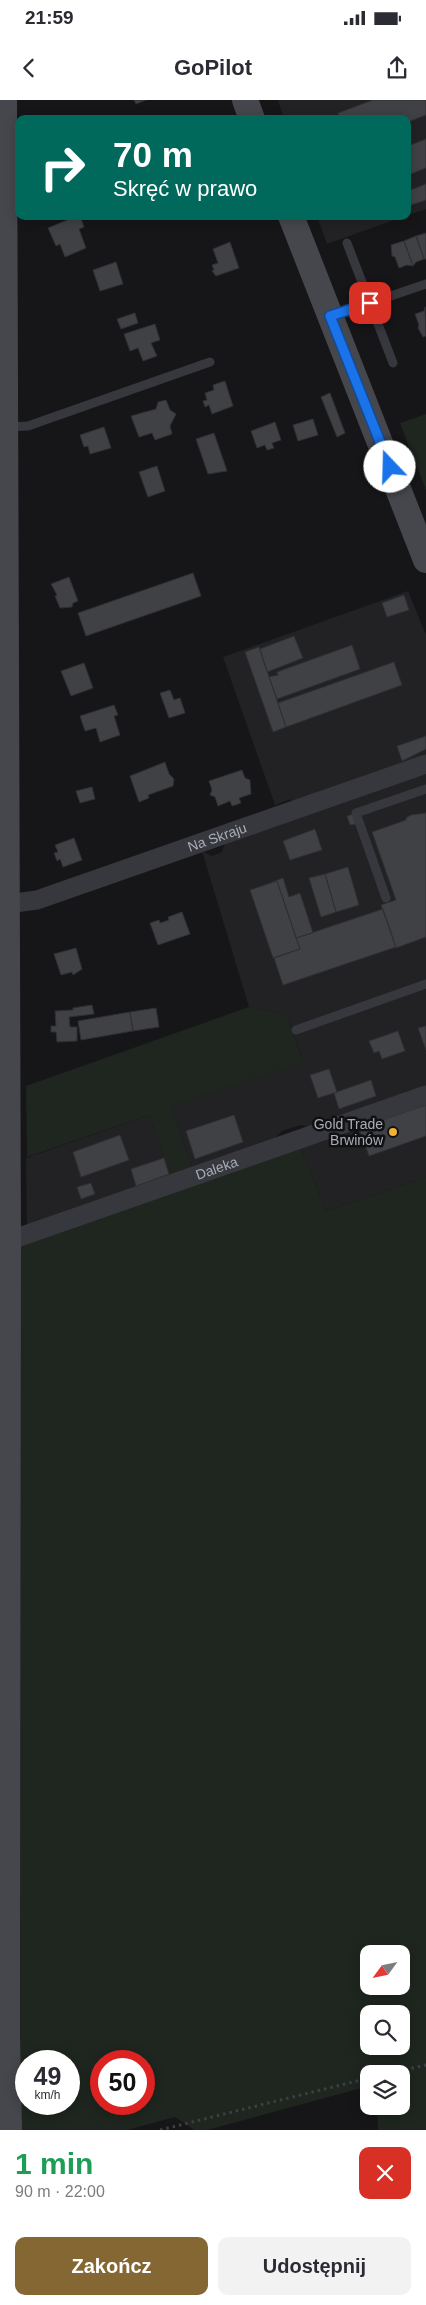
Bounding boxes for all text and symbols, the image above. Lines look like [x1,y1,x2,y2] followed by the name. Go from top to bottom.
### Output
[25,7,74,28] text: 21:59
[15,54,43,82] icon: back
[383,54,411,82] icon: share
[174,55,252,80] text: GoPilot
[30,135,95,200] icon: right
[113,135,193,174] text: 70 m
[113,176,257,201] text: Skręć w prawo
[349,282,391,324] pin
[356,289,384,317] icon: arrive
[363,440,415,492] position arrow
[185,819,249,855] street label: Na Skraju
[314,1116,384,1148] place label: Gold Trade Brwinów
[387,1126,399,1138] marker: Gold Trade Brwinów
[193,1153,240,1183] street label: Daleka
[360,1945,410,1995] north arrow
[360,1945,410,2115] map controls
[360,2005,410,2055] button: search
[90,2050,155,2115] speed limit sign: 50
[34,2062,61,2090] text: 49
[360,2065,410,2115] button: layers
[34,2088,61,2102] text: km/h
[15,2147,93,2180] text: 1 min
[359,2147,411,2199] button: close
[15,2183,105,2200] text: 90 m · 22:00
[15,2237,208,2295] button: Zakończ
[218,2237,411,2295] button: Udostępnij

